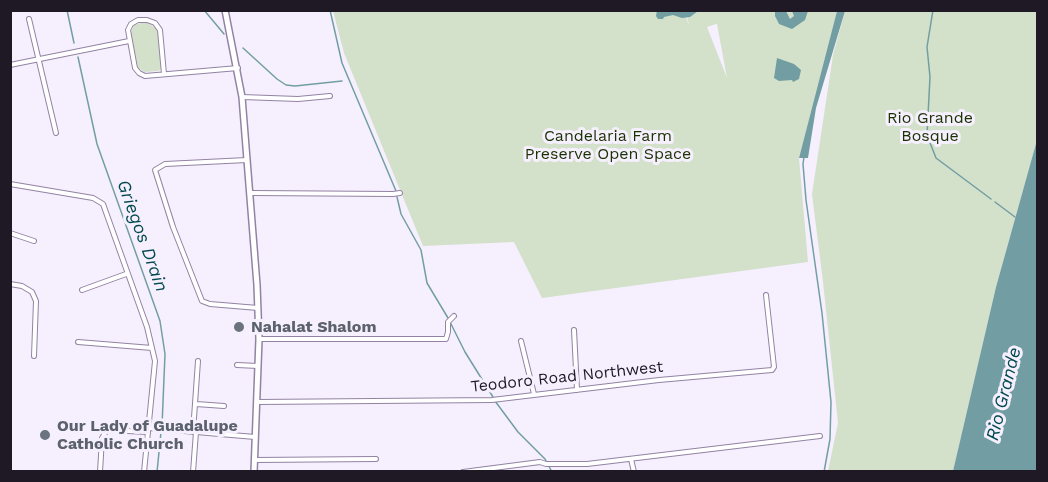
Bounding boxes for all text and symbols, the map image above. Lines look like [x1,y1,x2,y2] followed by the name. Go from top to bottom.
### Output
[887,108,973,146] park label: Rio Grande Bosque
[525,126,691,164] park label: Candelaria Farm Preserve Open Space
[112,177,172,295] water label: Griegos Drain
[251,317,377,337] place label: Nahalat Shalom
[232,320,246,334] marker: Nahalat Shalom
[982,345,1026,443] water label: Rio Grande
[470,357,664,397] street label: Teodoro Road Northwest
[57,416,238,454] place label: Our Lady of Guadalupe Catholic Church
[38,428,52,442] marker: Our Lady of Guadalupe Catholic Church

